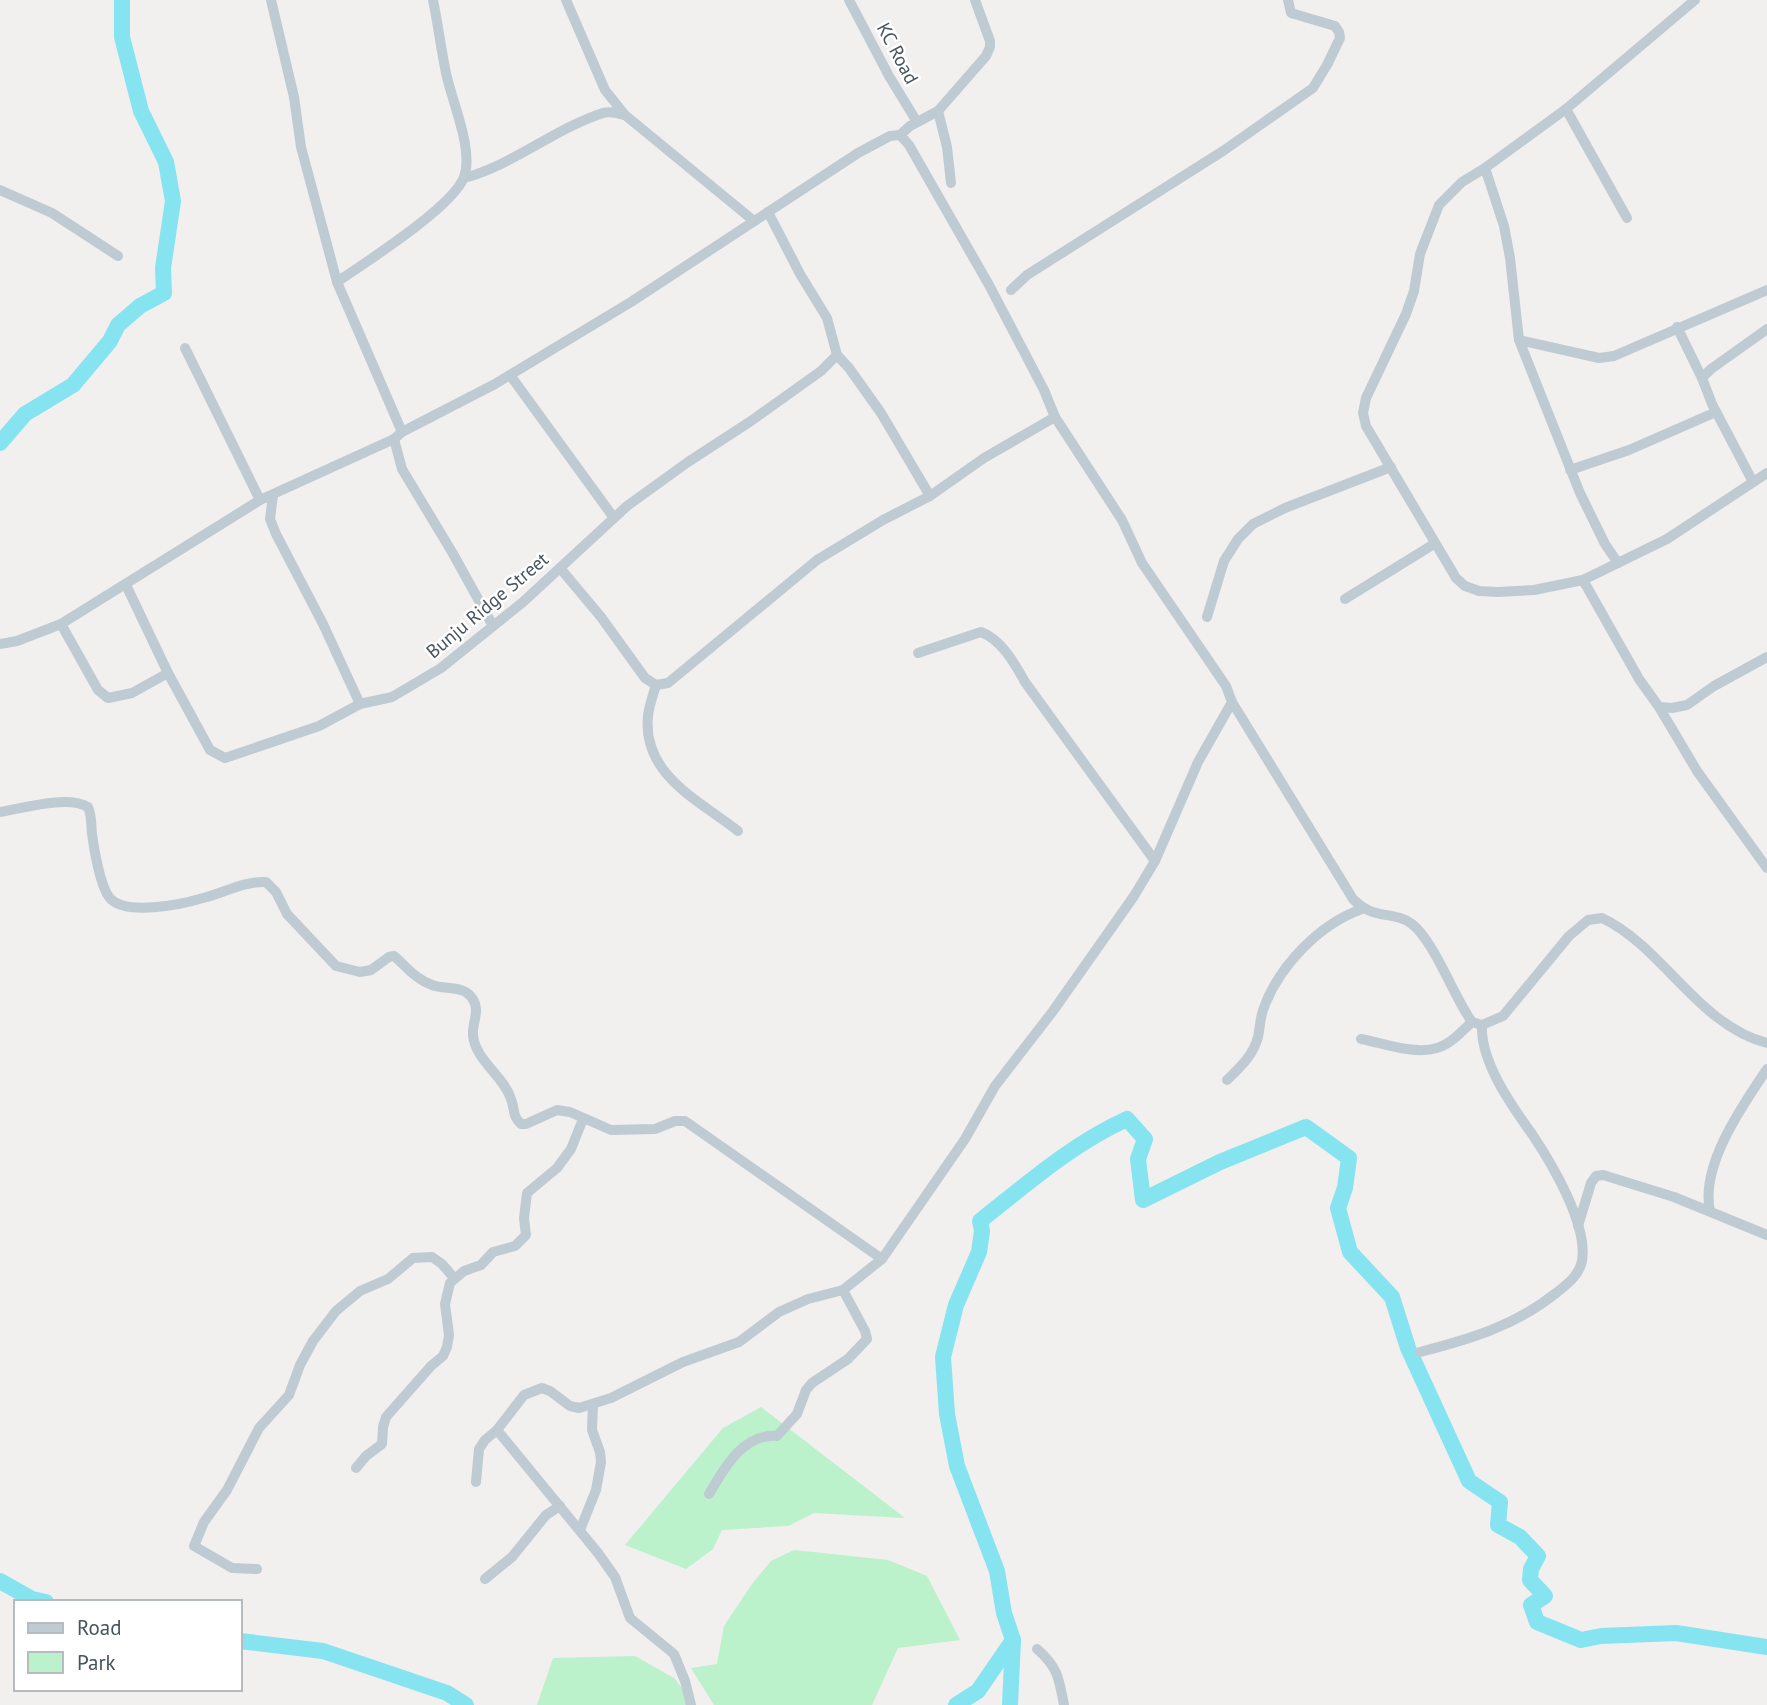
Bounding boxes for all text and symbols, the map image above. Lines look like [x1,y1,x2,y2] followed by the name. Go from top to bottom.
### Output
[872,18,924,88] street label: KC Road
[421,547,553,663] street label: Bunju Ridge Street
[14,1600,242,1691] legend
[77,1614,121,1641] text: Road
[77,1649,116,1676] text: Park

